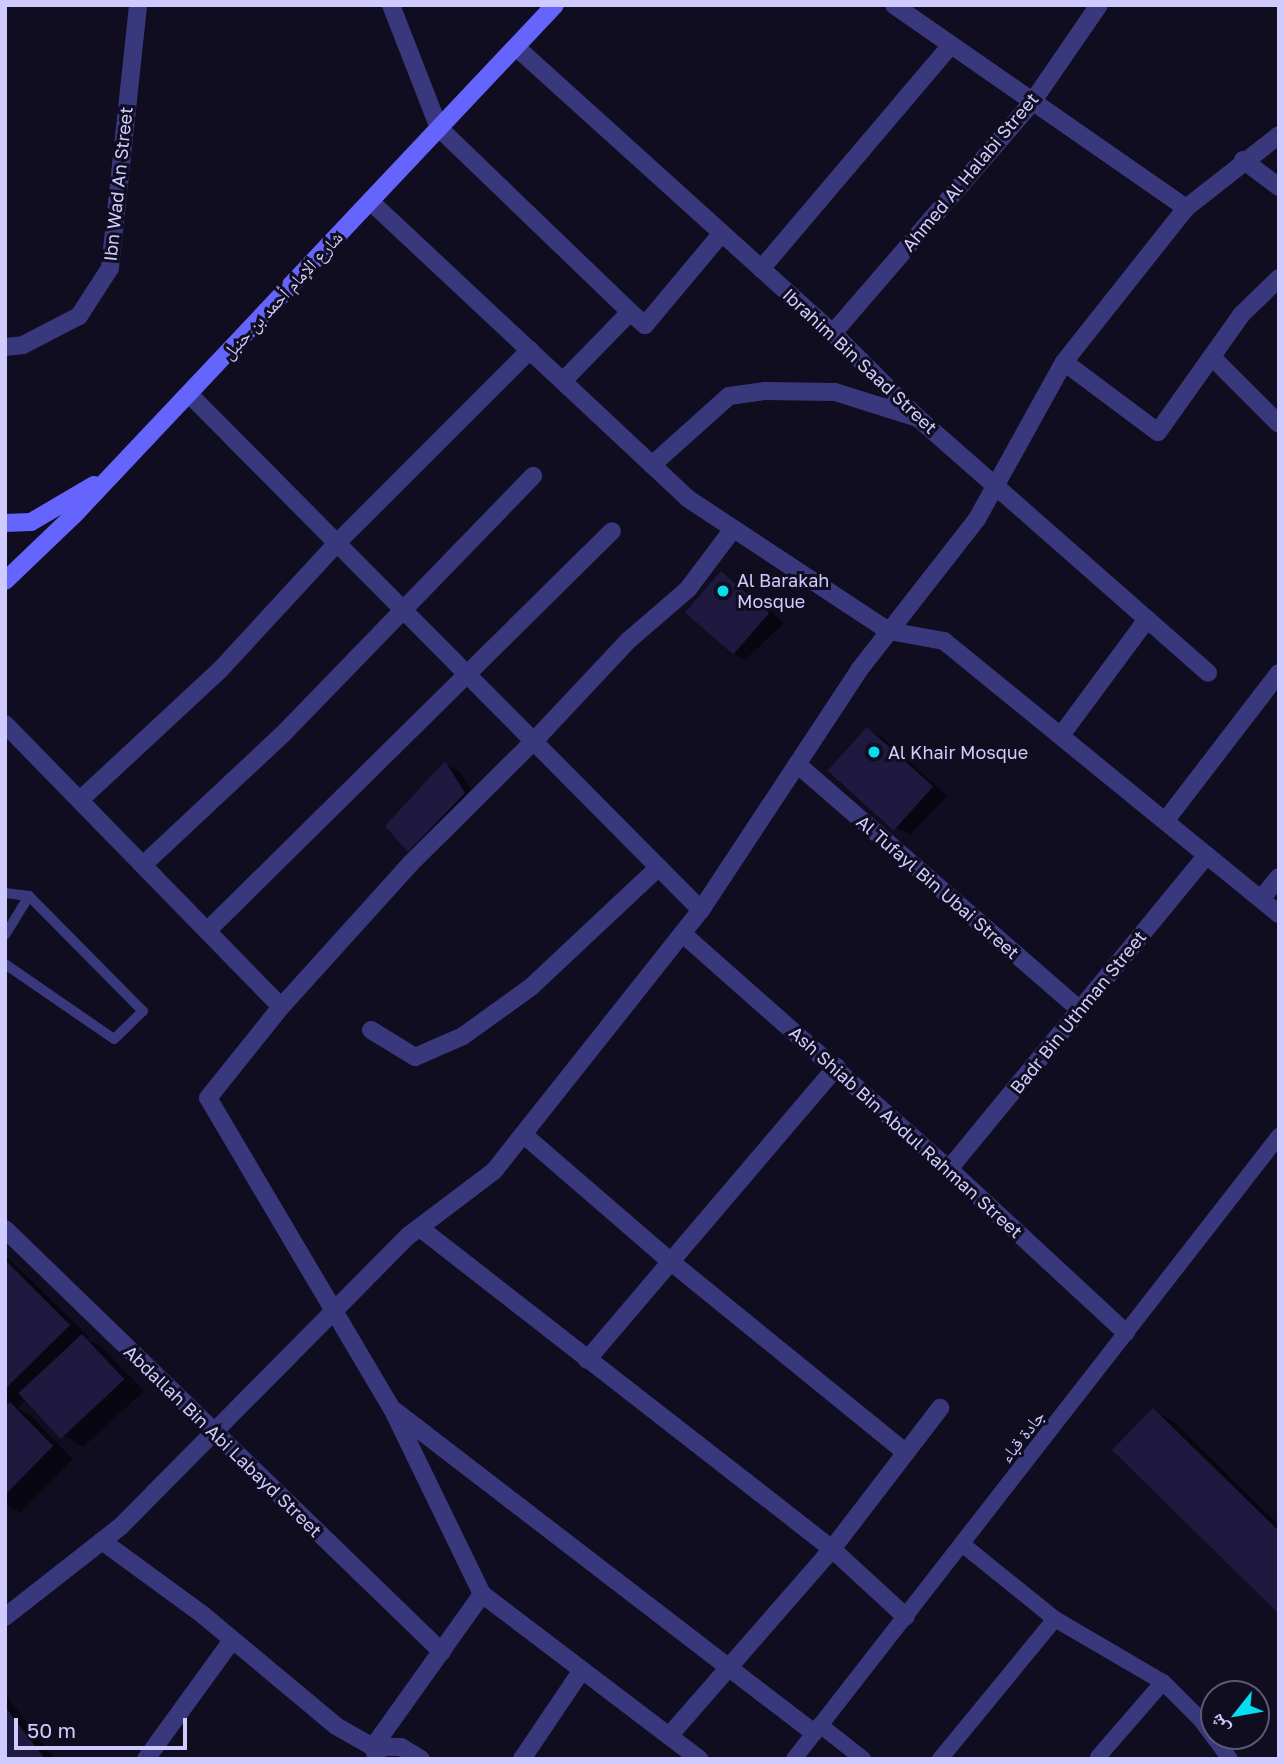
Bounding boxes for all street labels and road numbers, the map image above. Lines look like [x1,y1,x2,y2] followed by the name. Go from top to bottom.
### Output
[897,88,1043,256] street label: Ahmed Al Halabi Street
[99,106,137,262] street label: Ibn Wad An Street
[217,227,347,363] street label: شارع الإمام أحمد بن حنبل
[778,284,942,438] street label: Ibrahim Bin Saad Street
[852,811,1024,963] street label: Al Tufayl Bin Ubai Street
[1006,926,1150,1098] street label: Badr Bin Uthman Street
[785,1022,1027,1242] street label: Ash Shiab Bin Abdul Rahman Street
[120,1341,326,1541] street label: Abdallah Bin Abi Labayd Street
[995,1406,1049,1466] street label: جادة قباء

